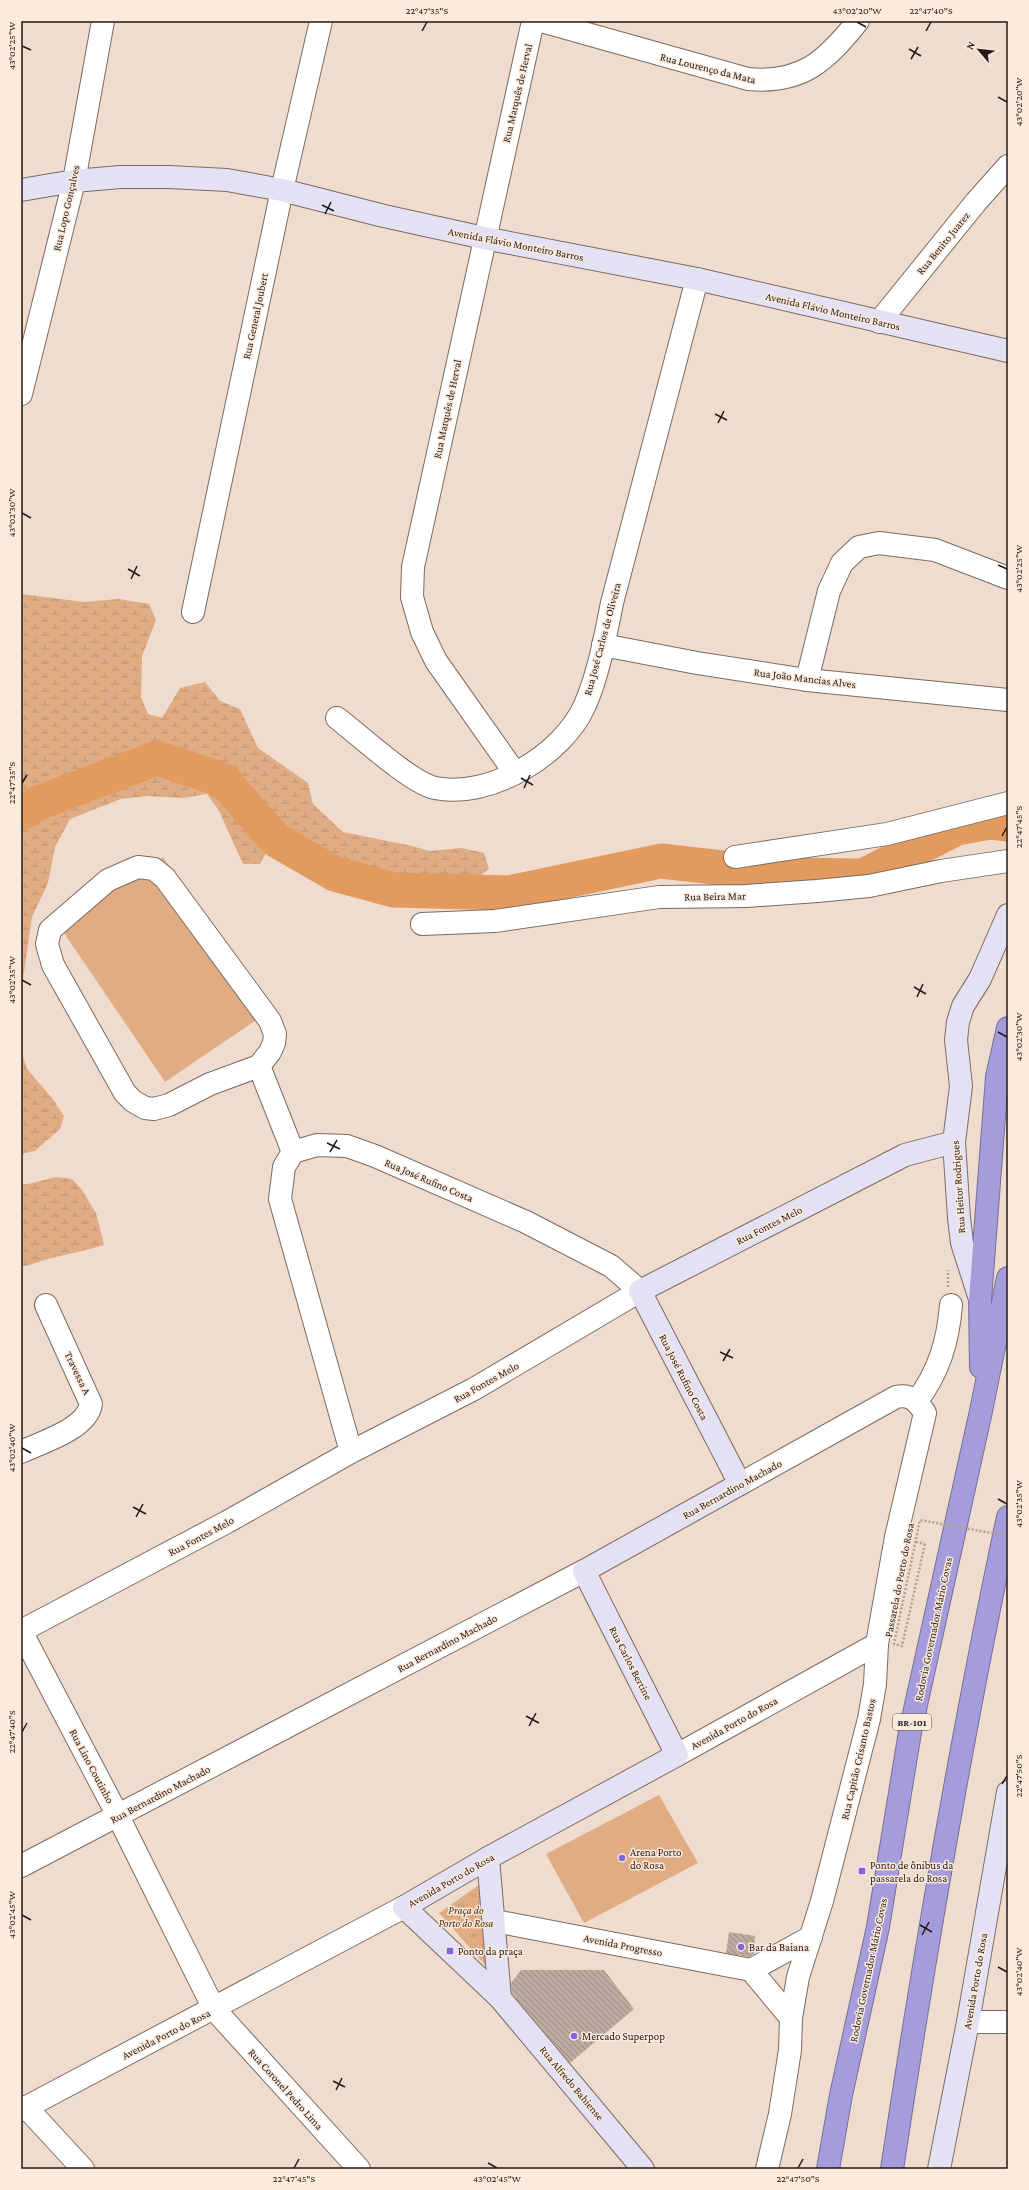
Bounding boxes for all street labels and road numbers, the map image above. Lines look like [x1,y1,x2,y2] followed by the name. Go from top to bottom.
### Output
[500,42,535,144] street label: Rua Marquês de Herval
[659,50,757,87] street label: Rua Lourenço da Mata
[50,164,83,253] street label: Rua Lopo Gonçalves
[914,209,973,277] street label: Rua Benito Juarez
[447,225,585,263] street label: Avenida Flávio Monteiro Barros
[240,271,271,360] street label: Rua General Joubert
[764,290,902,332] street label: Avenida Flávio Monteiro Barros
[431,358,464,460] street label: Rua Marquês de Herval
[581,581,624,697] street label: Rua José Carlos de Oliveira
[753,666,857,691] street label: Rua João Mancias Alves
[684,889,746,903] street label: Rua Beira Mar
[949,1140,968,1234] street label: Rua Heitor Rodrigues
[383,1156,475,1205] street label: Rua José Rufino Costa
[734,1203,805,1247] street label: Rua Fontes Melo
[656,1332,711,1422] street label: Rua José Rufino Costa
[62,1349,94,1397] street label: Travessa A
[451,1359,521,1405] street label: Rua Fontes Melo
[680,1456,784,1521] street label: Rua Bernardino Machado
[166,1513,236,1558] street label: Rua Fontes Melo
[882,1522,916,1638] street label: Passarela do Porto do Rosa
[912,1556,954,1702] street label: Rodovia Governador Mário Covas
[395,1611,499,1674] street label: Rua Bernardino Machado
[607,1624,655,1702] street label: Rua Carlos Bertine
[688,1694,780,1752] street label: Avenida Porto do Rosa
[838,1697,879,1821] street label: Rua Capitão Crisanto Bastos
[893,1714,931,1730] road number: BR-101
[67,1727,117,1806] street label: Rua Lino Coutinho
[108,1762,212,1825] street label: Rua Bernardino Machado
[406,1850,496,1910] street label: Avenida Porto do Rosa
[847,1897,889,2043] street label: Rodovia Governador Mário Covas
[582,1931,664,1960] street label: Avenida Progresso
[961,1932,989,2030] street label: Avenida Porto do Rosa
[120,2007,212,2061] street label: Avenida Porto do Rosa
[538,2044,607,2123] street label: Rua Alfredo Bahiense
[246,2046,326,2132] street label: Rua Coronel Pedro Lima

